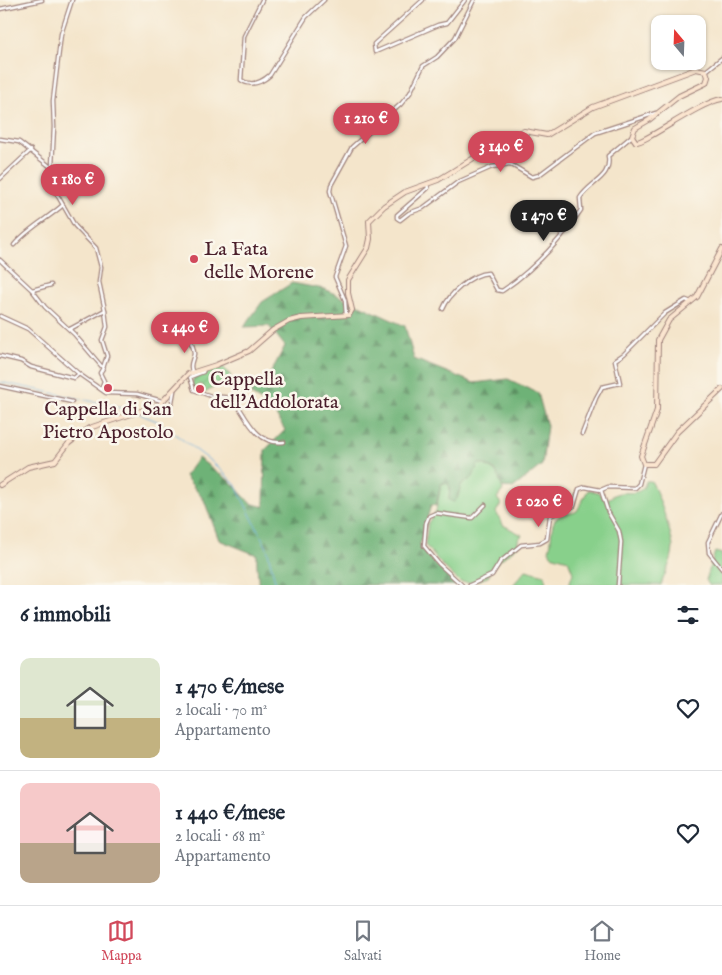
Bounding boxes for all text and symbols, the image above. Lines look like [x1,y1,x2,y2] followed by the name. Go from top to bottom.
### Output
[651,15,706,70] north arrow
[651,15,706,70] map controls
[320,102,412,145] pin: 1 210 €
[344,109,388,129] text: 1 210 €
[455,130,547,173] pin: 3 140 €
[479,137,523,157] text: 3 140 €
[27,164,119,206] pin: 1 180 €
[52,170,94,190] text: 1 180 €
[498,200,590,242] pin: 1 470 €
[521,206,567,226] text: 1 470 €
[204,237,314,285] place label: La Fata delle Morene
[188,253,200,265] marker: La Fata delle Morene
[139,312,231,354] pin: 1 440 €
[162,318,208,338] text: 1 440 €
[210,367,339,415] place label: Cappella dell'Addolorata
[102,382,114,394] marker: Cappella di San Pietro Apostolo
[194,383,206,395] marker: Cappella dell'Addolorata
[42,397,174,445] place label: Cappella di San Pietro Apostolo
[493,486,585,528] pin: 1 020 €
[516,492,562,512] text: 1 020 €
[674,601,702,629] icon: filters
[20,602,111,629] text: 6 immobili
[175,674,284,701] text: 1 470 €/mese
[60,678,120,738] icon: home
[674,694,702,722] icon: heart
[175,701,268,721] text: 2 locali · 70 m²
[175,721,271,741] text: Appartamento
[175,800,285,827] text: 1 440 €/mese
[60,803,120,863] icon: home
[674,819,702,847] icon: heart
[175,827,265,847] text: 2 locali · 68 m²
[175,847,271,867] text: Appartamento
[101,917,142,965] tab: Mappa
[344,917,382,965] tab: Salvati
[584,917,621,965] tab: Home

